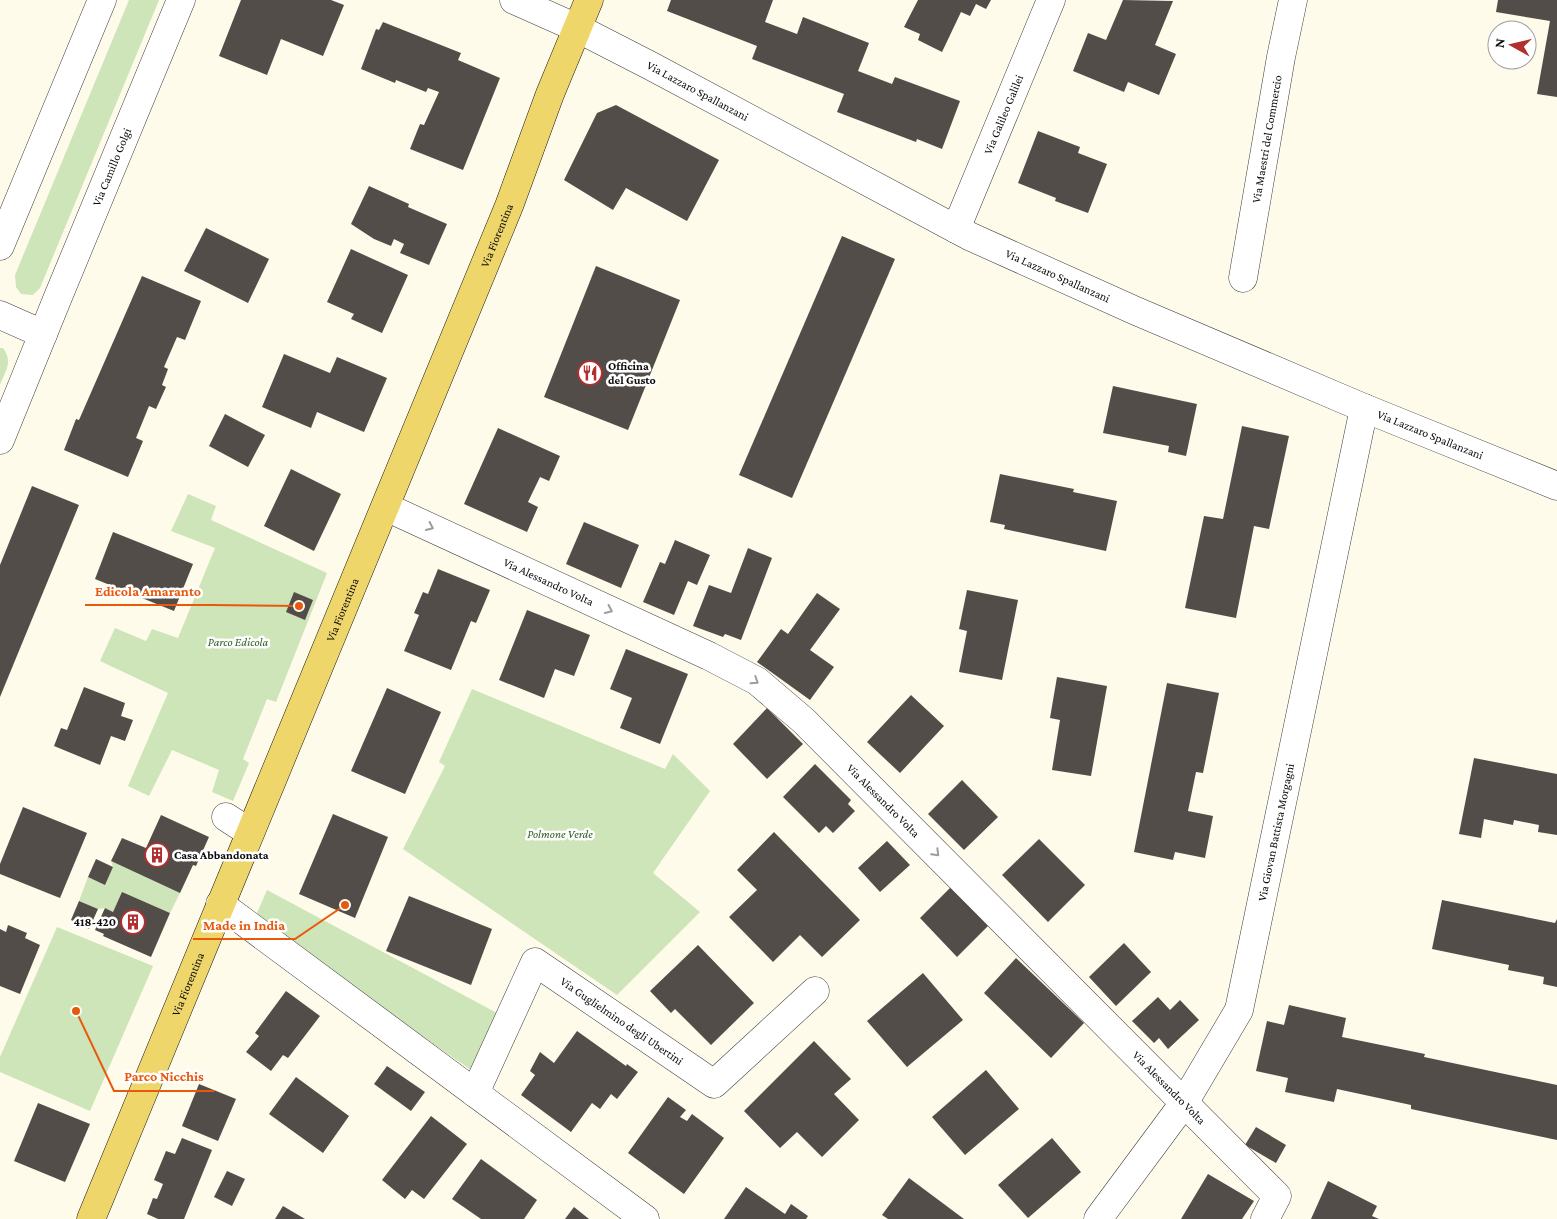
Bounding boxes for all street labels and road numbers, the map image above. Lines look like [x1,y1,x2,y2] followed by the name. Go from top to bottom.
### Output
[644,58,751,124] street label: Via Lazzaro Spallanzani
[981,73,1026,156] street label: Via Galileo Galilei
[1249,74,1285,204] street label: Via Maestri del Commercio
[89,126,134,208] street label: Via Camillo Golgi
[478,201,516,269] street label: Via Fiorentina
[1003,246,1112,305] street label: Via Lazzaro Spallanzani
[1375,407,1485,462] street label: Via Lazzaro Spallanzani
[501,555,596,609] street label: Via Alessandro Volta
[323,576,362,644] street label: Via Fiorentina
[844,761,923,841] street label: Via Alessandro Volta
[1255,762,1297,902] street label: Via Giovan Battista Morgagni
[169,950,207,1018] street label: Via Fiorentina
[558,974,686,1068] street label: Via Guglielmino degli Ubertini
[1130,1048,1209,1128] street label: Via Alessandro Volta

